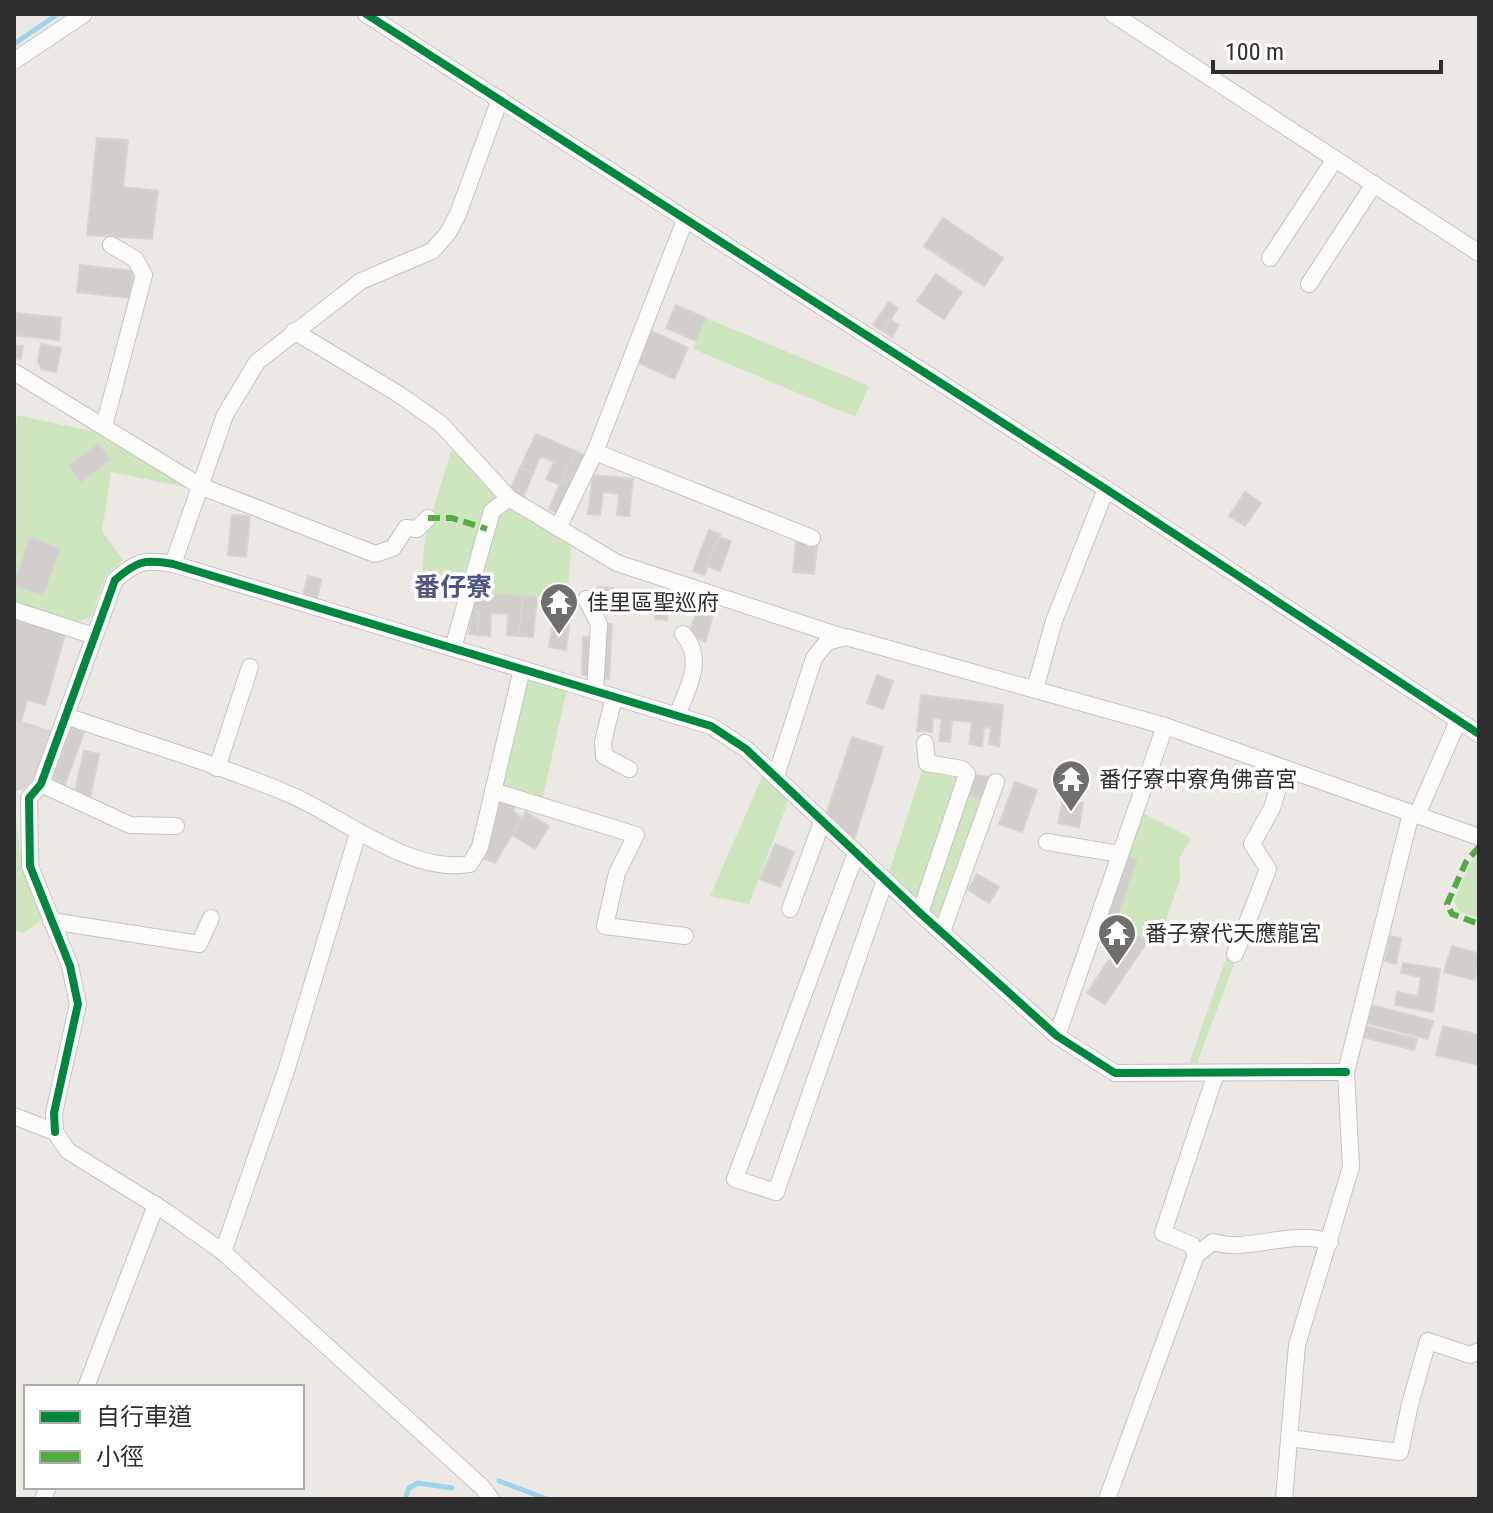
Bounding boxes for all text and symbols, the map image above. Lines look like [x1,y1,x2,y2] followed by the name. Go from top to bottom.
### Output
[1213,24,1441,74] scale bar
[1225,38,1284,66] text: 100 m
[414,572,492,602] district label: 番仔寮
[538,581,580,636] temple icon: 佳里區聖巡府
[587,590,719,615] place label: 佳里區聖巡府
[1050,758,1092,813] temple icon: 番仔寮中寮角佛音宮
[1099,767,1297,792] place label: 番仔寮中寮角佛音宮
[1096,912,1138,967] temple icon: 番子寮代天應龍宮
[1145,921,1321,946] place label: 番子寮代天應龍宮
[24,1385,304,1489] legend
[96,1403,192,1431] text: 自行車道
[96,1443,144,1471] text: 小徑

